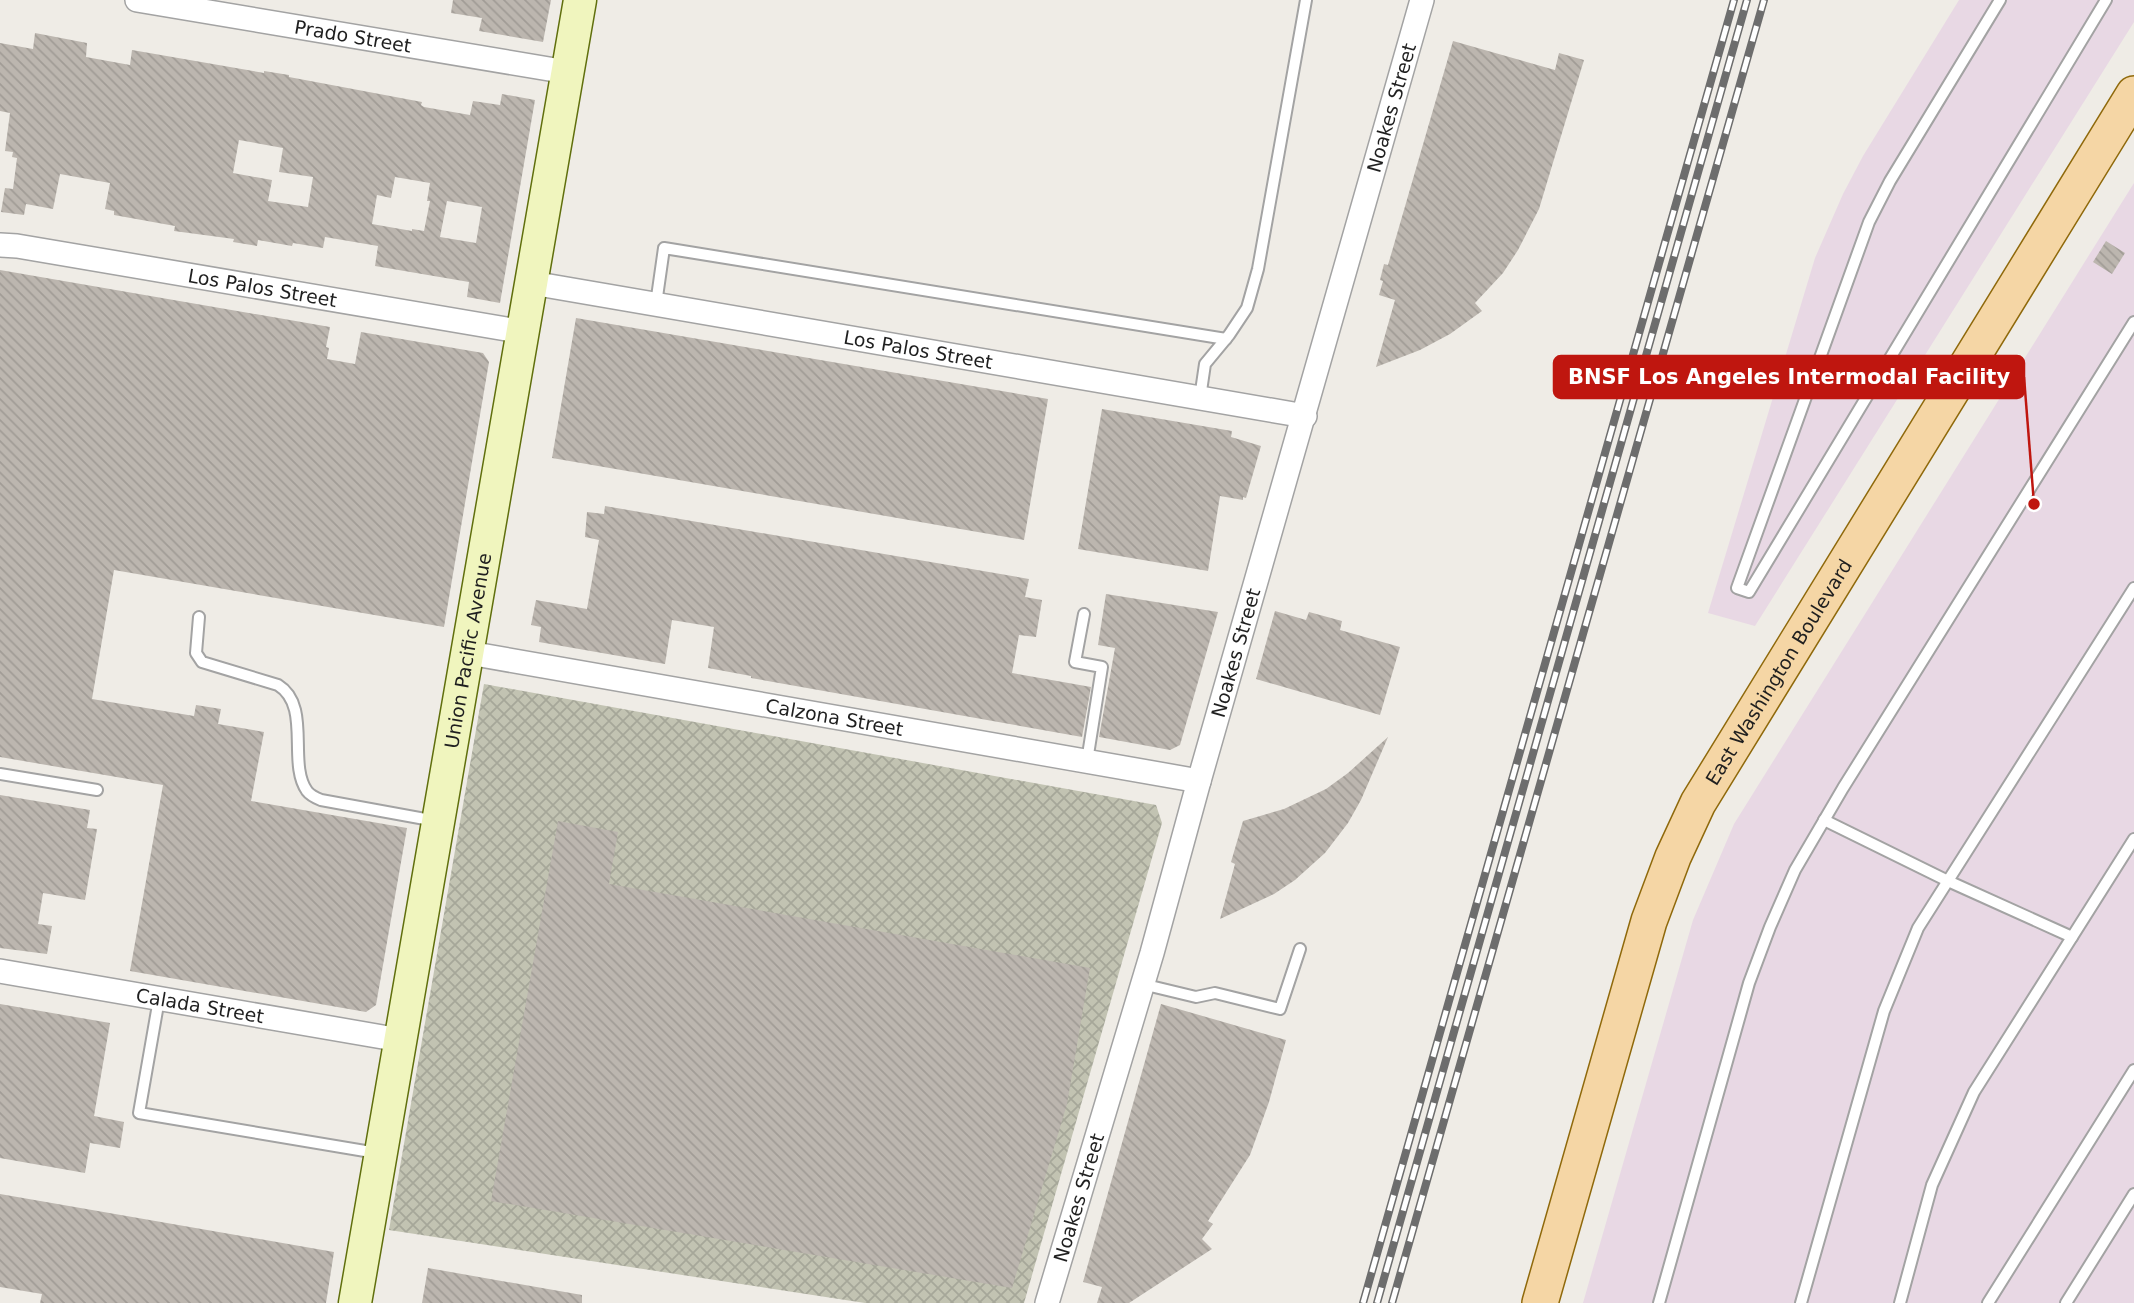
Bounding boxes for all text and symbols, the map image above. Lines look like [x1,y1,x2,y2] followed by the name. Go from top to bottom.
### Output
[293,16,413,57] street label: Prado Street
[1362,41,1420,175] street label: Noakes Street
[186,264,339,311] street label: Los Palos Street
[842,326,994,373] street label: Los Palos Street
[1554,356,2024,398] callout: BNSF Los Angeles Intermodal Facility
[1568,365,2010,389] text: BNSF Los Angeles Intermodal Facility
[440,551,495,750] street label: Union Pacific Avenue
[1701,555,1856,789] street label: East Washington Boulevard
[1207,586,1264,720] street label: Noakes Street
[764,694,905,740] street label: Calzona Street
[134,984,266,1027] street label: Calada Street
[1049,1131,1108,1265] street label: Noakes Street

